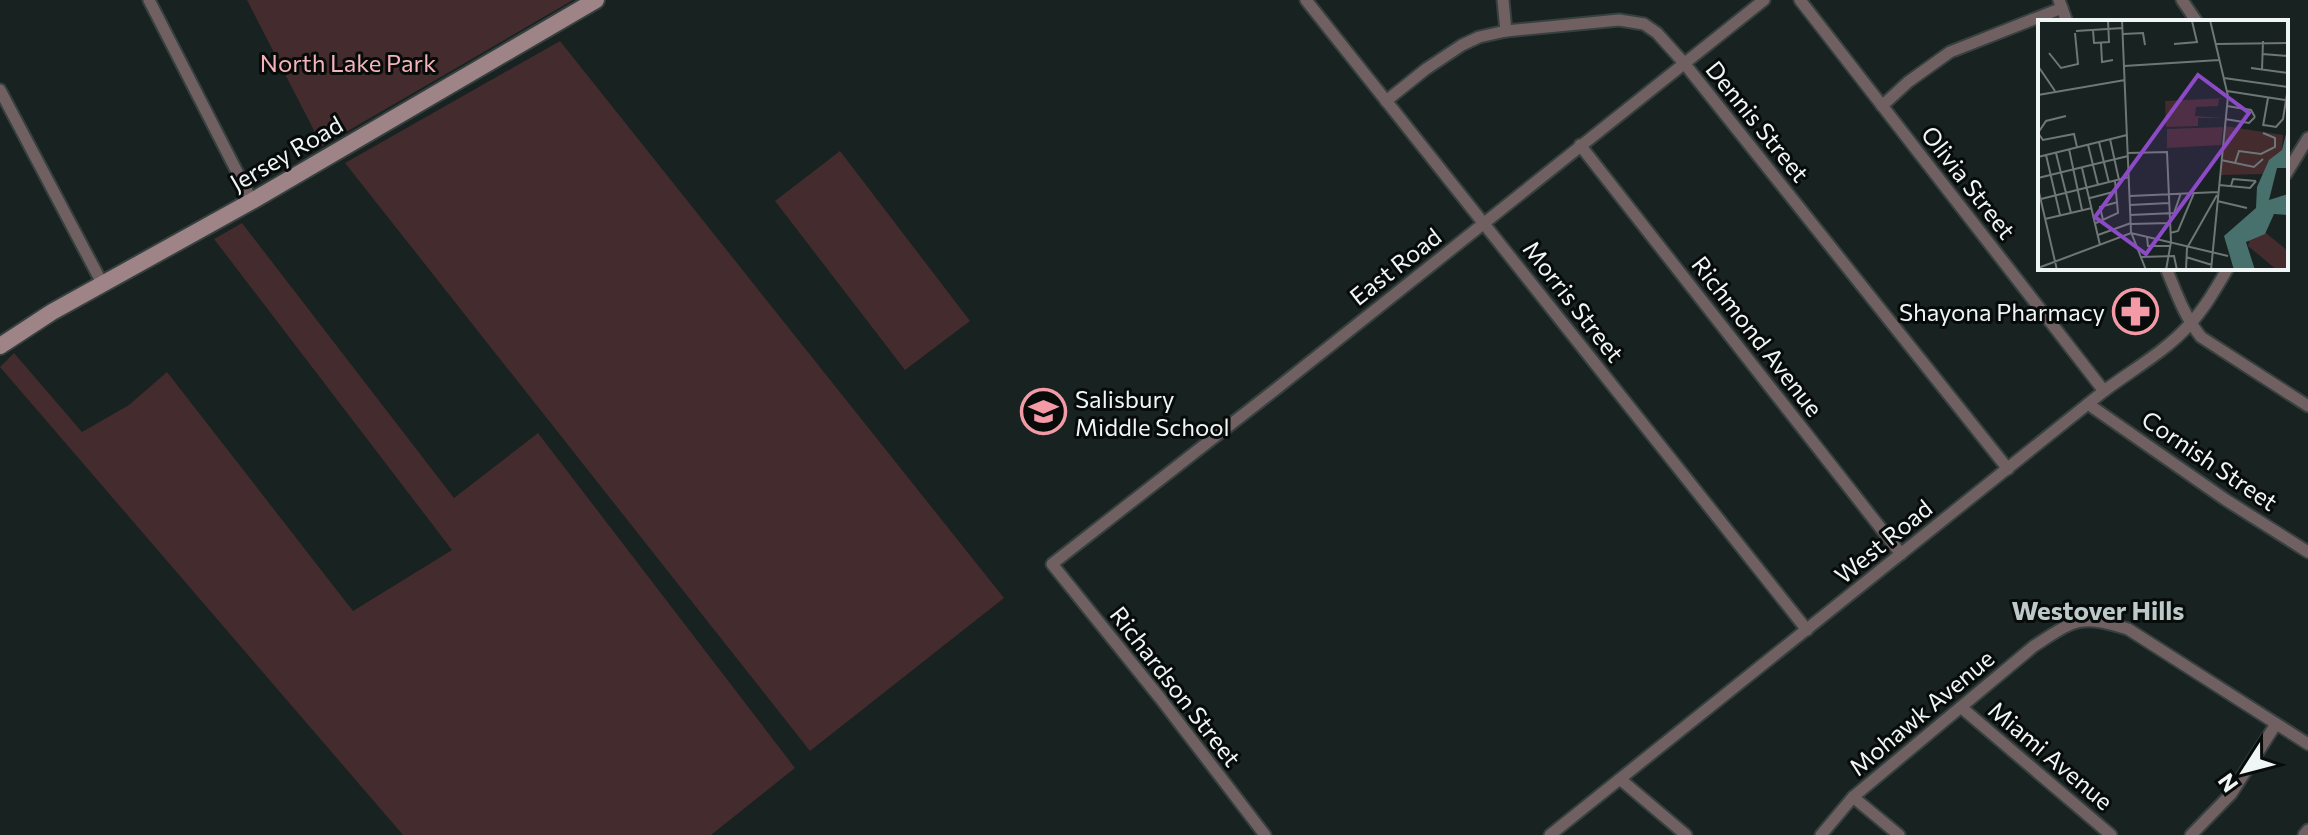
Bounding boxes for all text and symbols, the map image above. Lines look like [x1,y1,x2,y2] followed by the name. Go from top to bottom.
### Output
[2038,20,2288,270] inset map
[260,48,436,77] park label: North Lake Park
[1700,55,1816,188] street label: Dennis Street
[225,109,347,197] street label: Jersey Road
[1916,120,2022,244] street label: Olivia Street
[1343,221,1447,311] street label: East Road
[1518,235,1630,368] street label: Morris Street
[1686,250,1830,422] street label: Richmond Avenue
[2112,287,2160,335] pharmacy icon: Shayona Pharmacy
[1899,297,2105,326] place label: Shayona Pharmacy
[1075,384,1230,441] place label: Salisbury Middle School
[1020,388,1068,436] school or university icon: Salisbury Middle School
[2137,404,2283,516] street label: Cornish Street
[1828,493,1938,589] street label: West Road
[2012,594,2184,625] district label: Westover Hills
[1105,600,1248,772] street label: Richardson Street
[1843,643,1999,781] street label: Mohawk Avenue
[1983,695,2119,815] street label: Miami Avenue
[2204,731,2284,811] north arrow
[2212,768,2243,798] text: N

